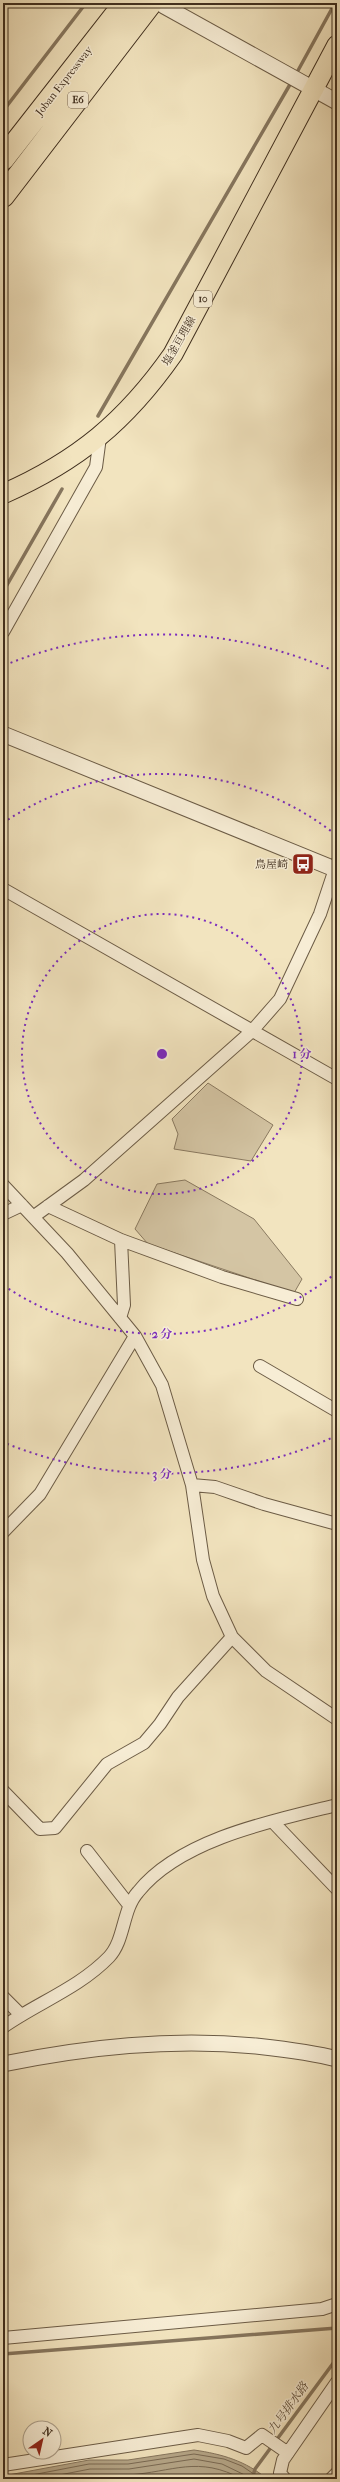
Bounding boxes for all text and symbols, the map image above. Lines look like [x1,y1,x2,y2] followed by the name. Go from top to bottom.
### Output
[32,43,96,119] street label: Joban Expressway
[68,92,88,108] road number: E6
[194,291,212,307] road number: 10
[160,314,198,368] street label: 塩釜亘理線
[290,851,316,877] bus stop icon: 鳥屋崎
[255,858,288,871] place label: 鳥屋崎
[155,1047,169,1061] centre of rings
[293,1047,311,1061] text: 1 分
[152,1327,172,1341] text: 2 分
[152,1467,172,1482] text: 3 分
[265,2379,312,2436] water label: 九号排水路
[22,2420,62,2460] north arrow
[40,2424,55,2440] text: N

